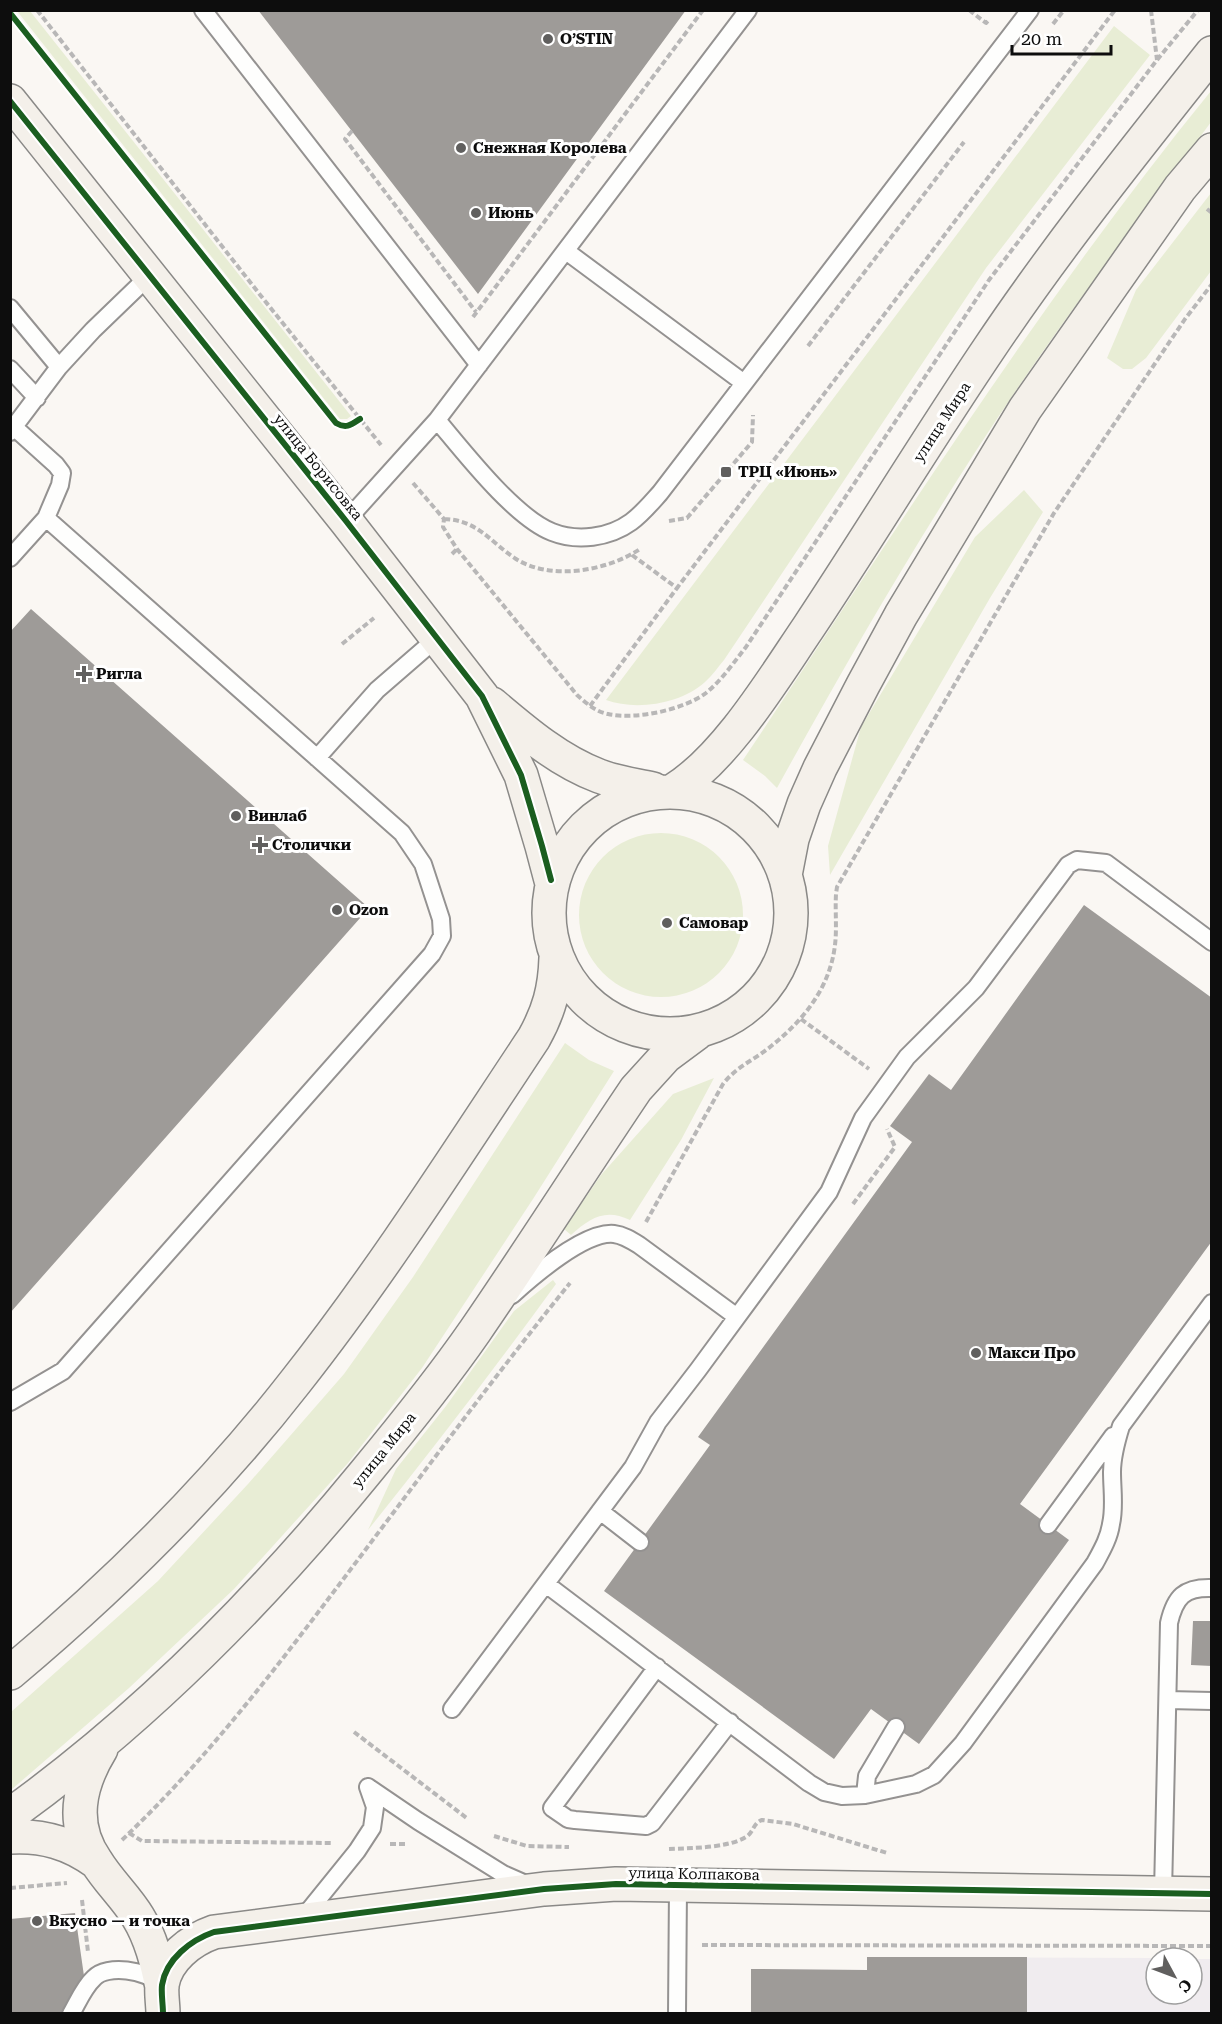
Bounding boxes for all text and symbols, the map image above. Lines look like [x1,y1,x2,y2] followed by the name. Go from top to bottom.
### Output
[1012,18,1111,56] scale bar
[1021,28,1062,49] text: 20 m
[560,30,614,48] place label: O’STIN
[541,32,555,46] marker: O’STIN
[473,139,627,157] place label: Снежная Королева
[454,141,468,155] marker: Снежная Королева
[488,204,534,222] place label: Июнь
[469,206,483,220] marker: Июнь
[909,379,975,465] street label: улица Мира
[270,410,366,524] street label: улица Борисовка
[738,463,837,481] place label: ТРЦ «Июнь»
[719,465,733,479] marker: ТРЦ «Июнь»
[96,665,142,683] place label: Ригла
[77,667,91,681] marker: Ригла
[248,807,307,825] place label: Винлаб
[229,809,243,823] marker: Винлаб
[272,836,351,854] place label: Столички
[253,838,267,852] marker: Столички
[349,901,389,919] place label: Ozon
[330,903,344,917] marker: Ozon
[679,914,748,932] place label: Самовар
[660,916,674,930] marker: Самовар
[988,1344,1076,1362] place label: Макси Про
[969,1346,983,1360] marker: Макси Про
[348,1409,420,1491] street label: улица Мира
[628,1864,760,1884] street label: улица Колпакова
[49,1912,190,1930] place label: Вкусно — и точка
[30,1914,44,1928] marker: Вкусно — и точка
[1144,1946,1204,2006] north arrow
[1174,1975,1196,1996] text: С

